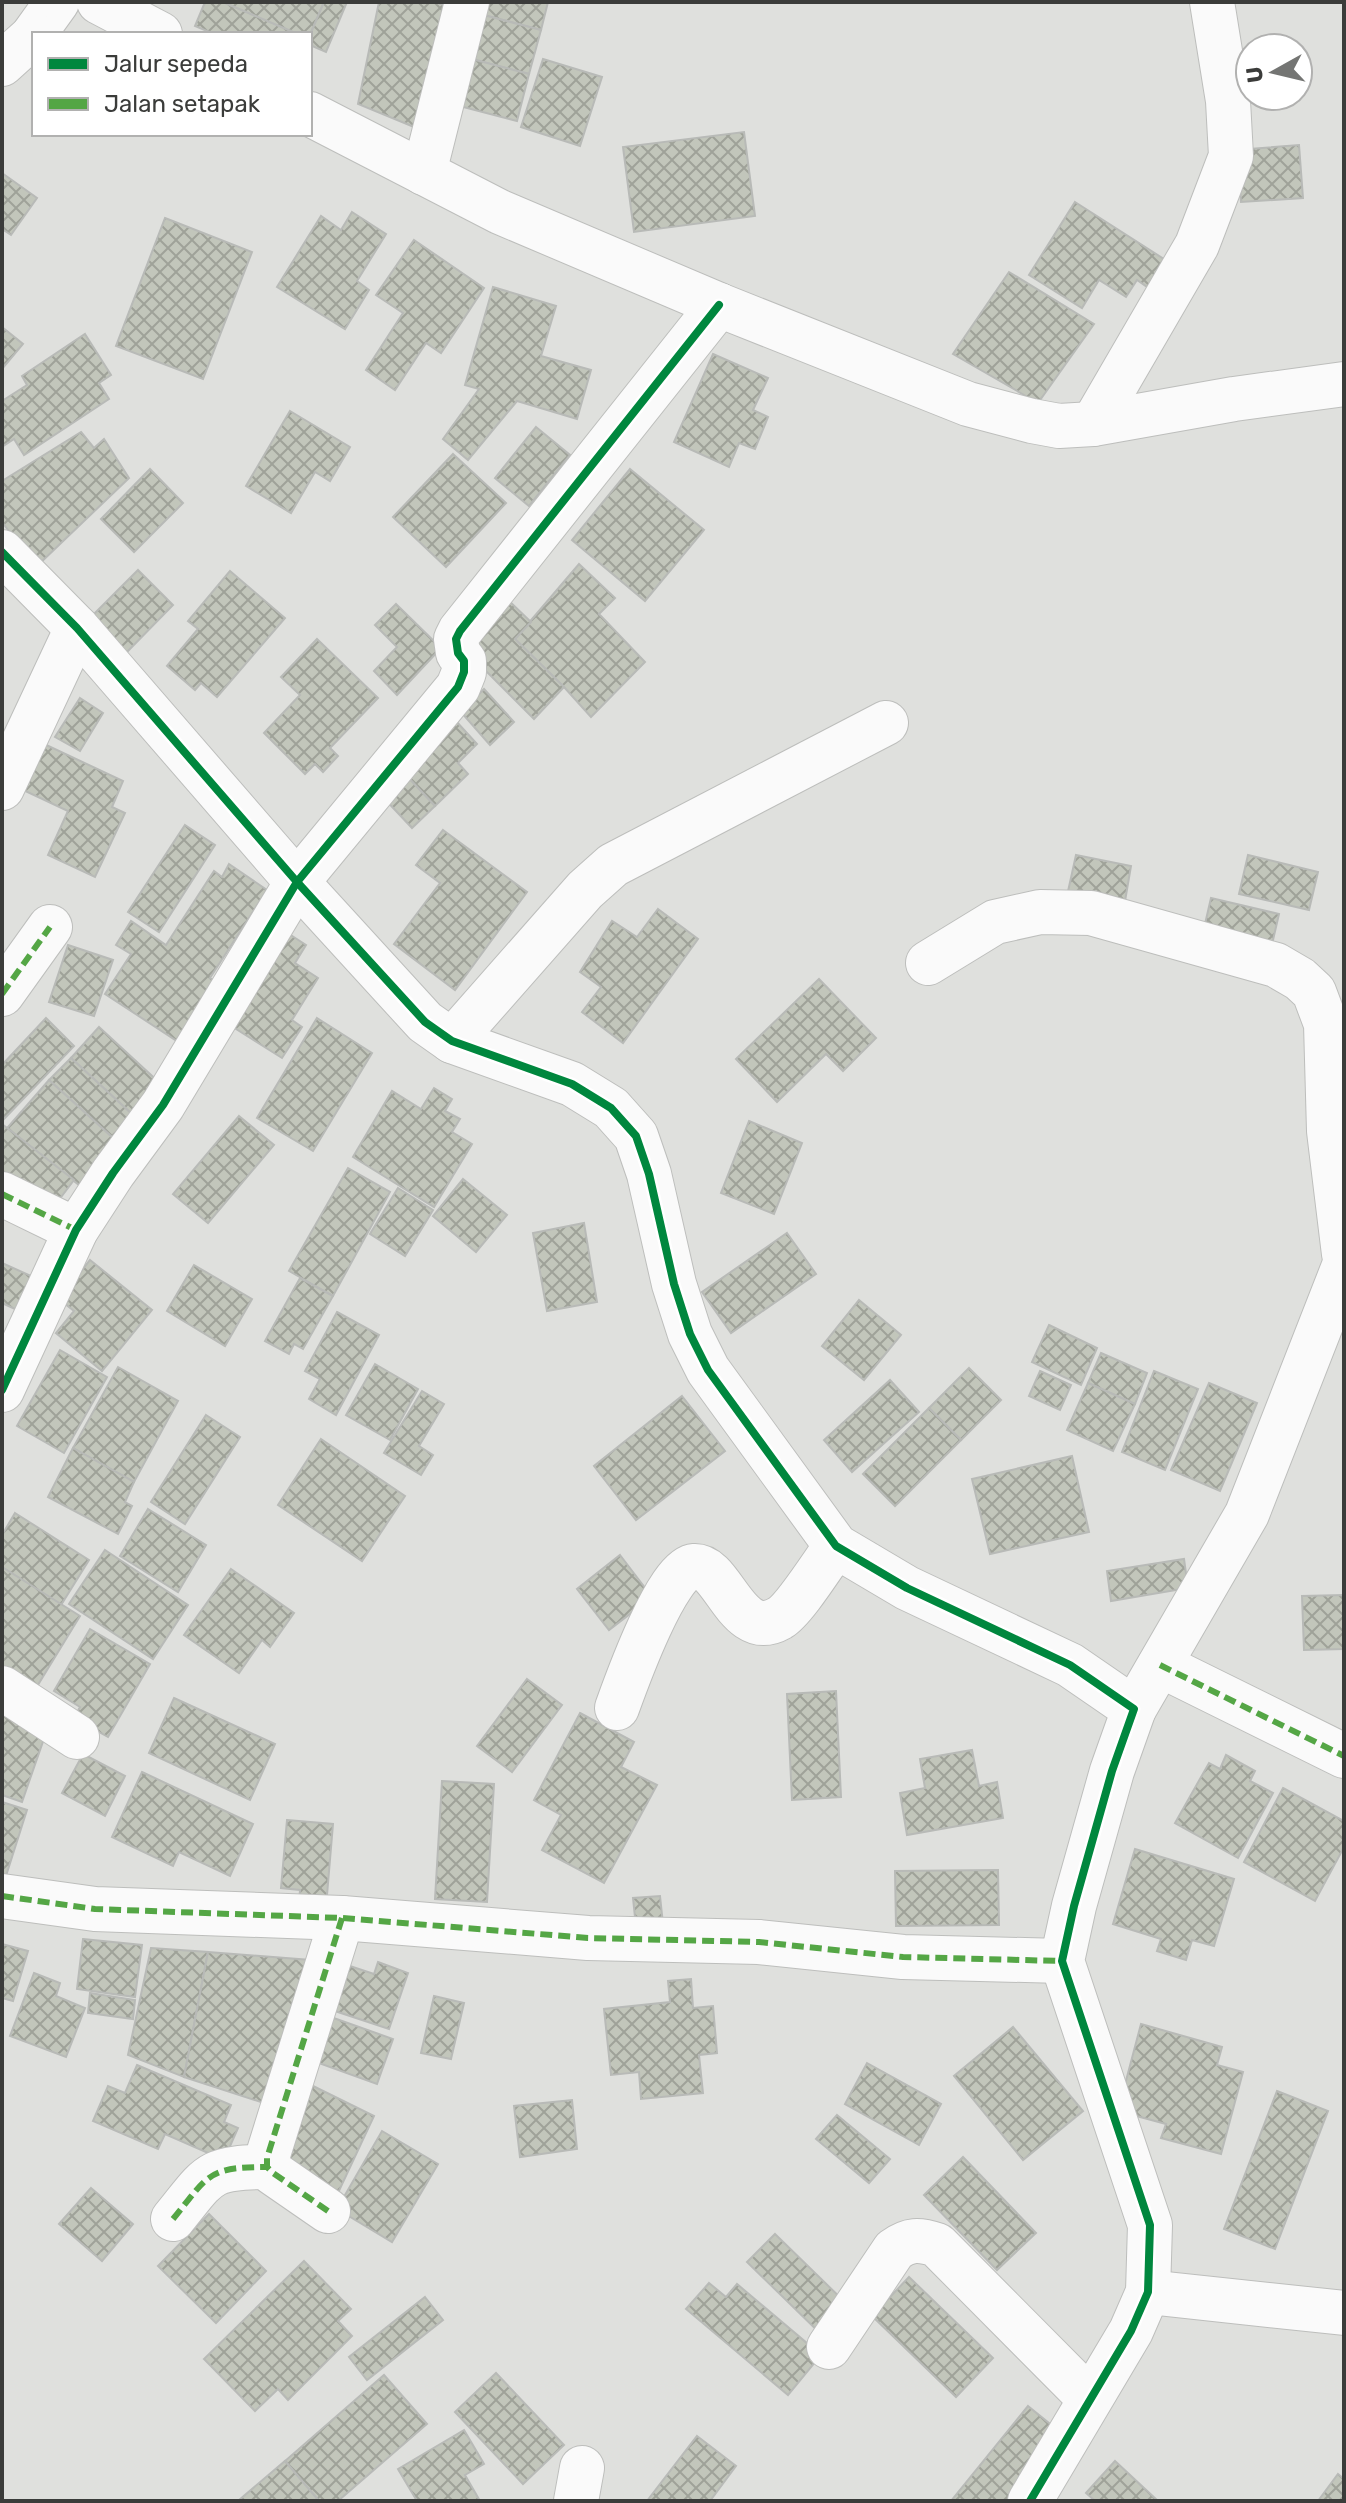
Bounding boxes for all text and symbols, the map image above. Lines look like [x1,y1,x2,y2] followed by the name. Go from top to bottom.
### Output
[32,32,312,136] legend
[1234,32,1314,112] north arrow
[104,50,248,78] text: Jalur sepeda
[1240,65,1269,84] text: U
[104,90,261,118] text: Jalan setapak

